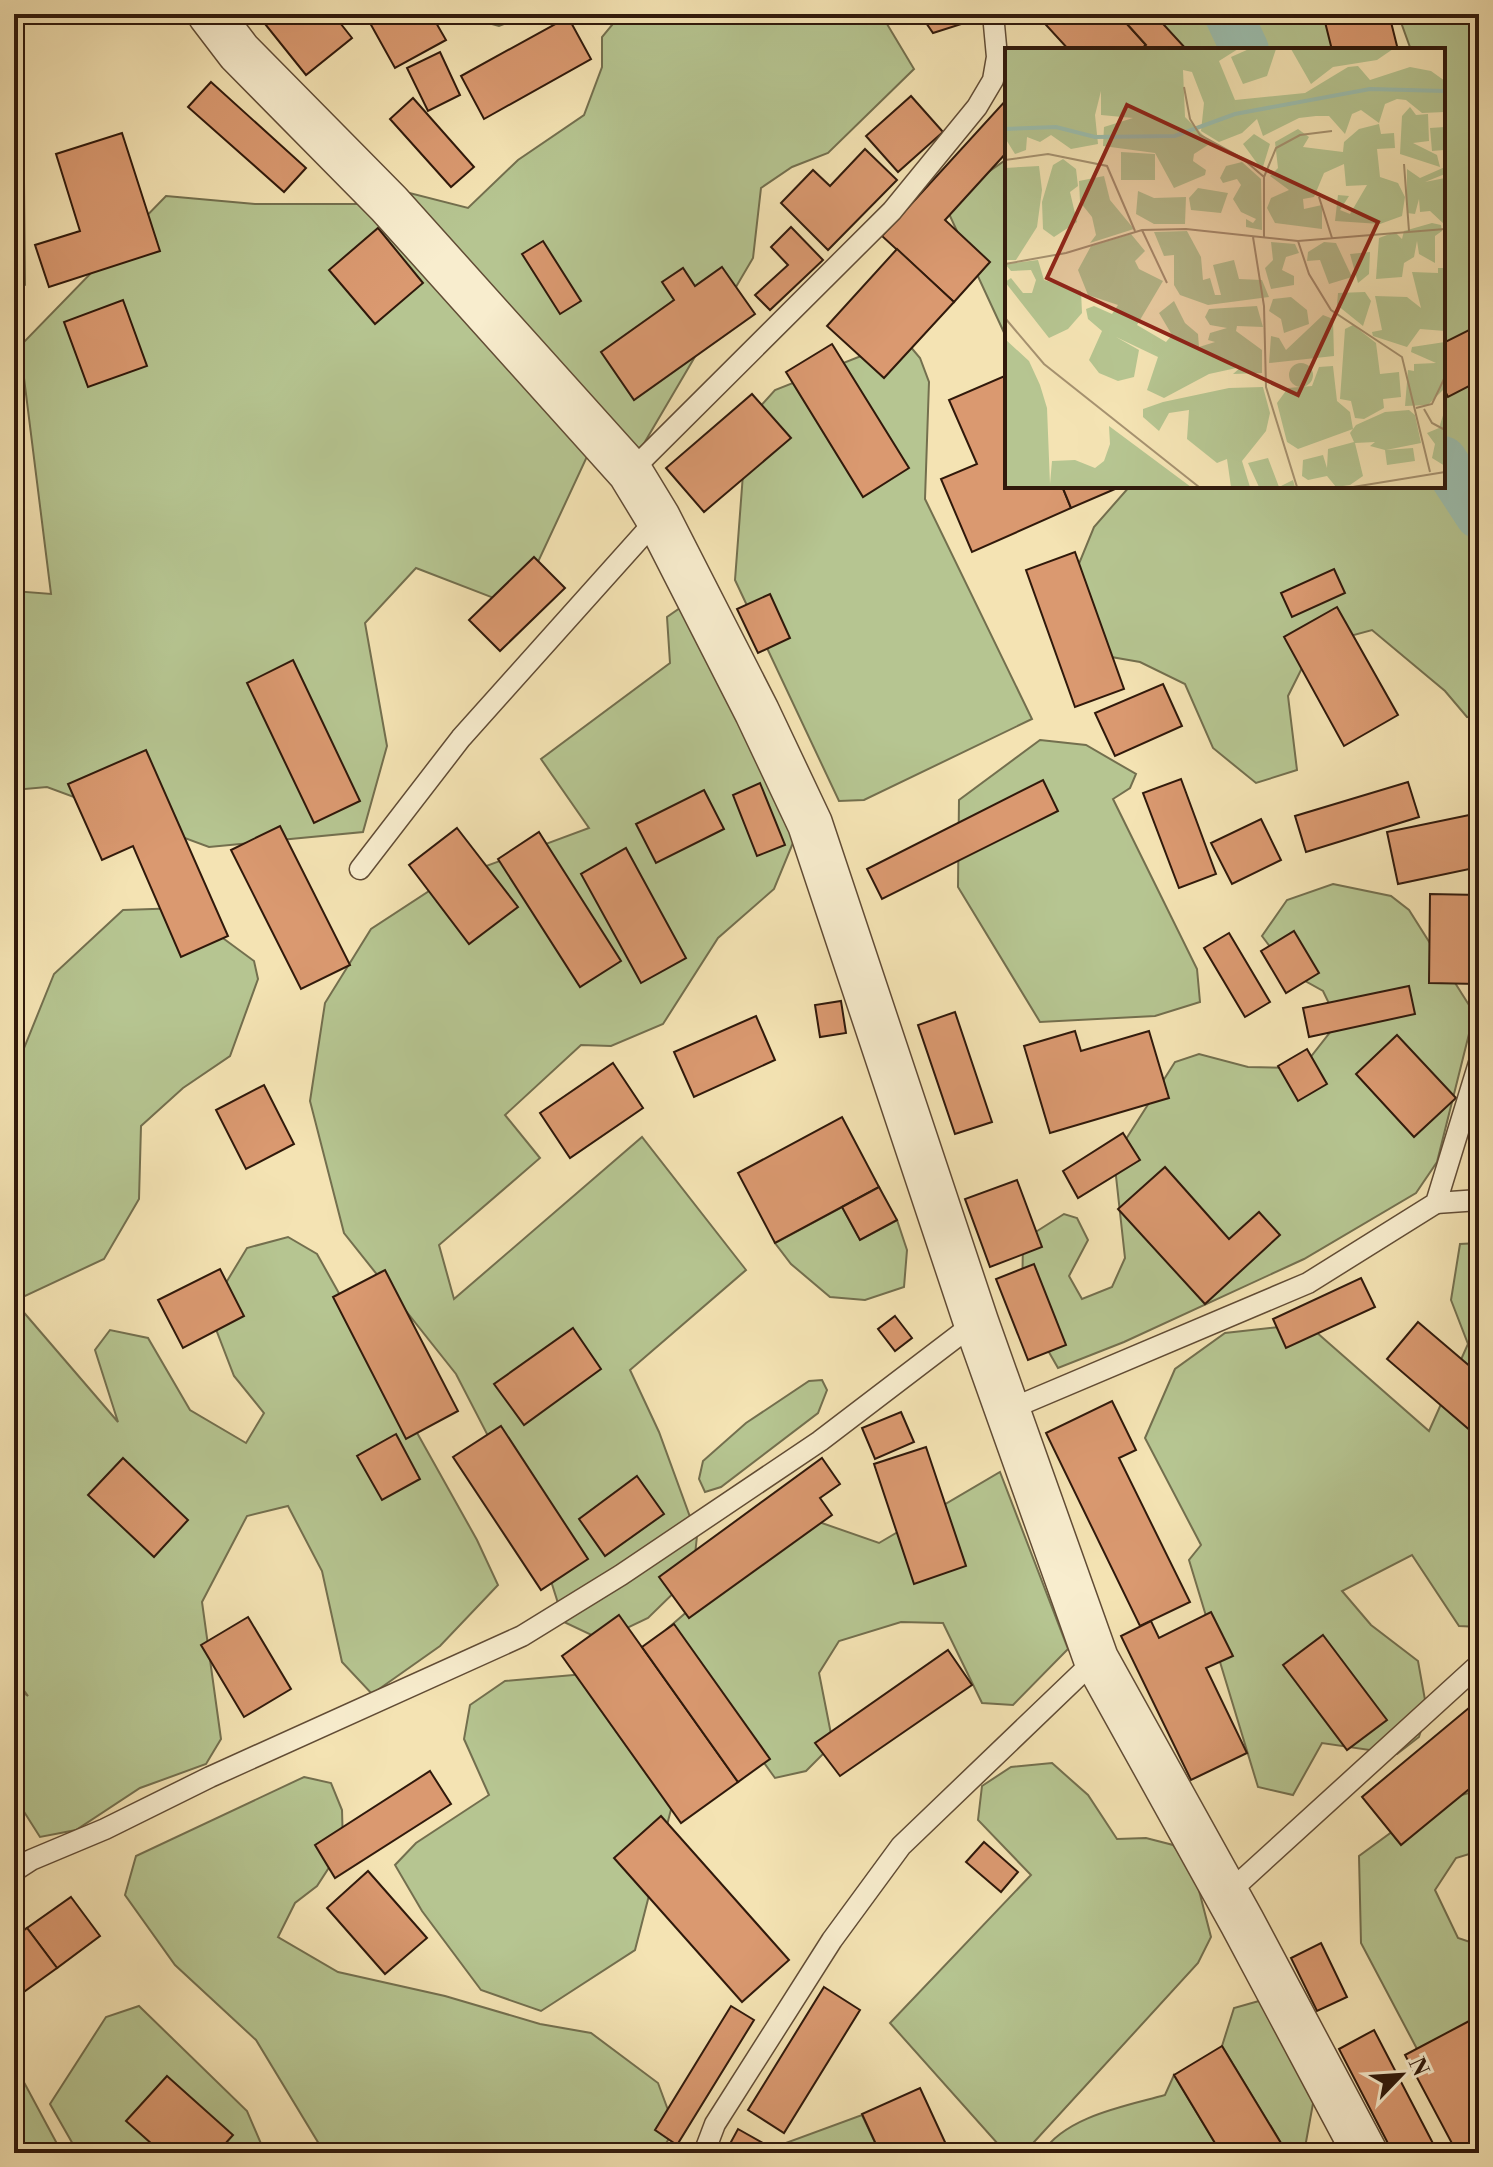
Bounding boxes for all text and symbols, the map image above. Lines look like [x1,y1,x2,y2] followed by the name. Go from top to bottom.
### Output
[1005,48,1445,488] inset map
[1361,2035,1441,2115] north arrow
[1402,2054,1434,2081] text: N

